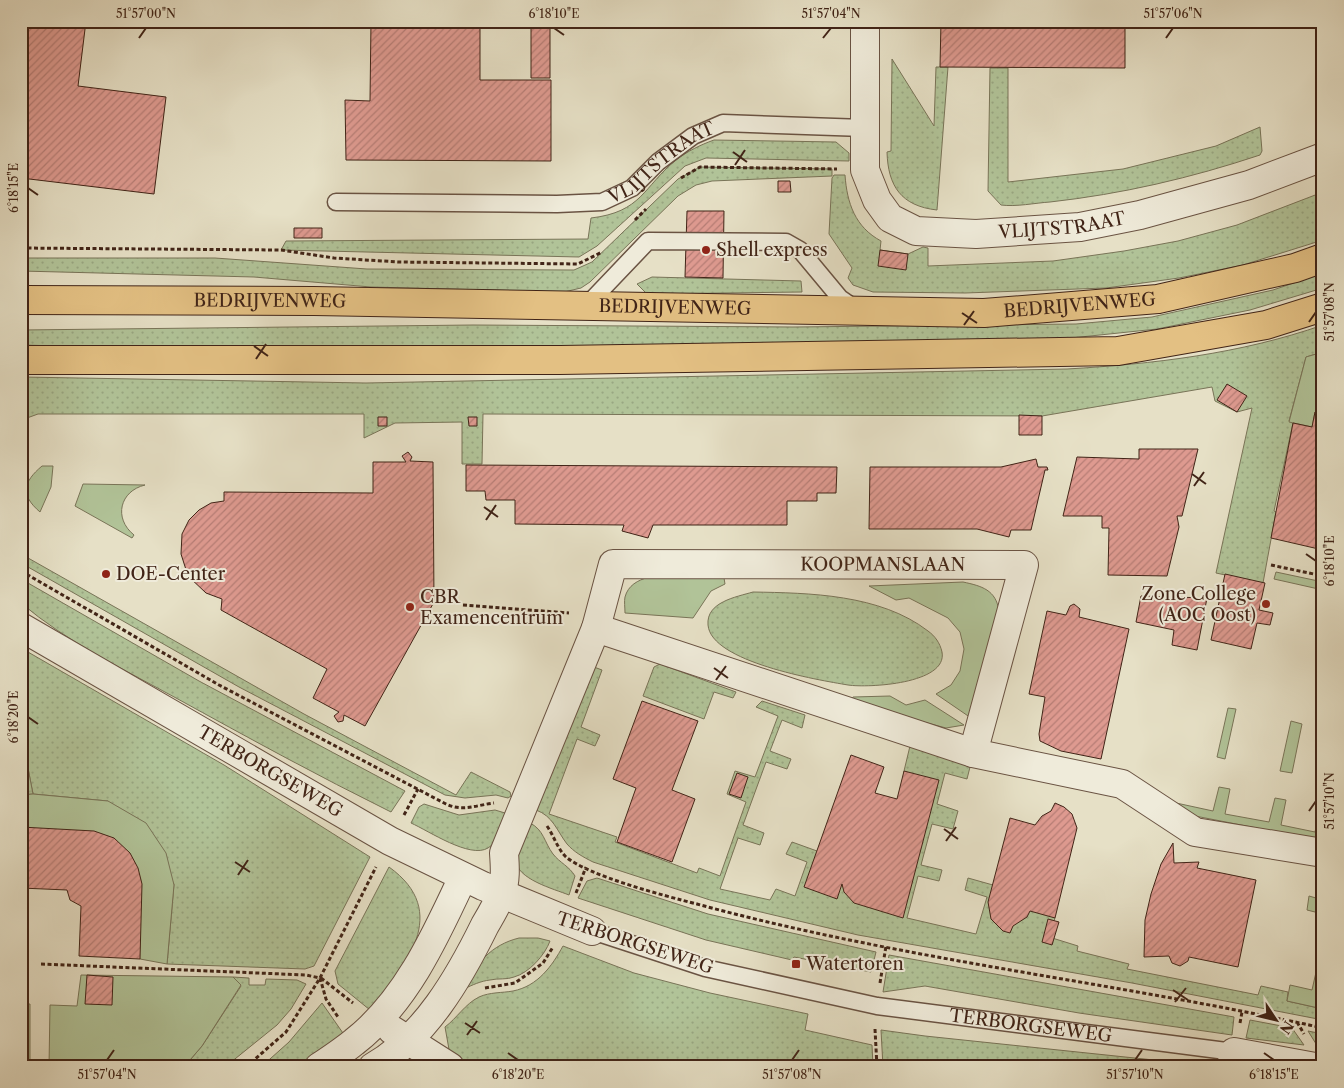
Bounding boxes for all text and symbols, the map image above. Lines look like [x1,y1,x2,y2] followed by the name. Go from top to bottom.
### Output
[116,6,176,21] text: 51°57'00"N
[529,6,579,21] text: 6°18'10"E
[801,6,861,21] text: 51°57'04"N
[1143,6,1203,21] text: 51°57'06"N
[604,117,718,209] street label: VLIJTSTRAAT
[6,163,21,213] text: 6°18'15"E
[997,207,1128,244] street label: VLIJTSTRAAT
[716,239,828,261] place label: Shell express
[700,244,712,256] marker: Shell express
[1322,282,1337,342] text: 51°57'08"N
[1003,288,1157,322] street label: BEDRIJVENWEG
[194,290,347,313] street label: BEDRIJVENWEG
[598,295,752,320] street label: BEDRIJVENWEG
[1322,536,1337,586] text: 6°18'10"E
[800,553,965,576] street label: KOOPMANSLAAN
[116,563,226,585] place label: DOE-Center
[100,568,112,580] marker: DOE-Center
[1141,583,1256,626] place label: Zone College (AOC Oost)
[420,586,563,629] place label: CBR Examencentrum
[1260,598,1272,610] marker: Zone College (AOC Oost)
[404,601,416,613] marker: CBR Examencentrum
[6,691,21,743] text: 6°18'20"E
[194,721,347,822] street label: TERBORGSEWEG
[1322,772,1337,830] text: 51°57'10"N
[554,907,717,979] street label: TERBORGSEWEG
[805,953,904,975] place label: Watertoren
[790,958,802,970] marker: Watertoren
[1252,996,1302,1046] north arrow
[948,1004,1114,1047] street label: TERBORGSEWEG
[1276,1017,1298,1038] text: N
[77,1067,137,1082] text: 51°57'04"N
[492,1067,544,1082] text: 6°18'20"E
[762,1067,822,1082] text: 51°57'08"N
[1106,1067,1164,1082] text: 51°57'10"N
[1249,1067,1299,1082] text: 6°18'15"E

